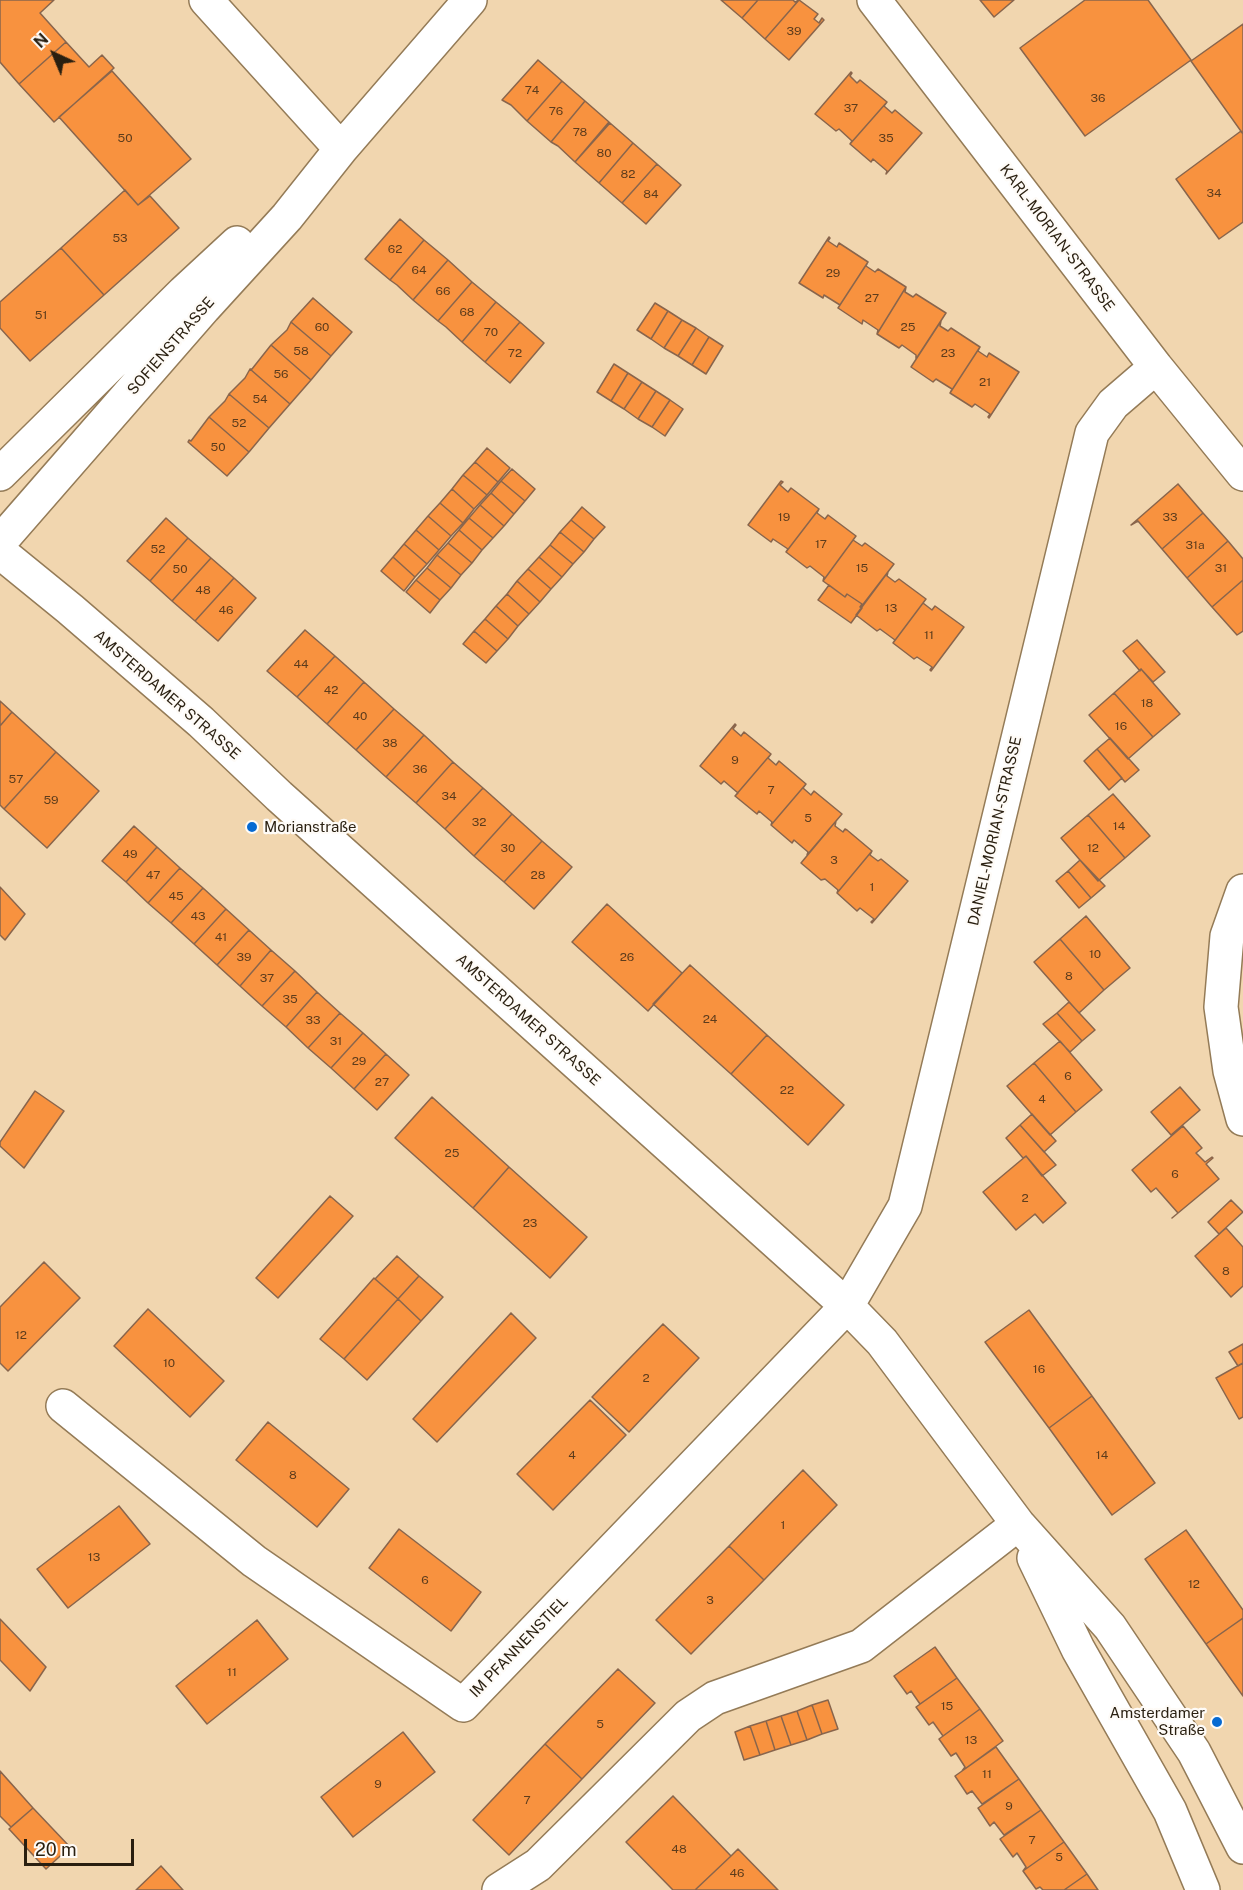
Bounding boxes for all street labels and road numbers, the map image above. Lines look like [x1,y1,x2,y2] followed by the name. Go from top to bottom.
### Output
[996,161,1118,315] street label: KARL-MORIAN-STRASSE
[124,293,218,399] street label: SOFIENSTRASSE
[90,627,244,763] street label: AMSTERDAMER STRASSE
[964,735,1026,927] street label: DANIEL-MORIAN-STRASSE
[452,950,604,1090] street label: AMSTERDAMER STRASSE
[466,1593,572,1701] street label: IM PFANNENSTIEL

